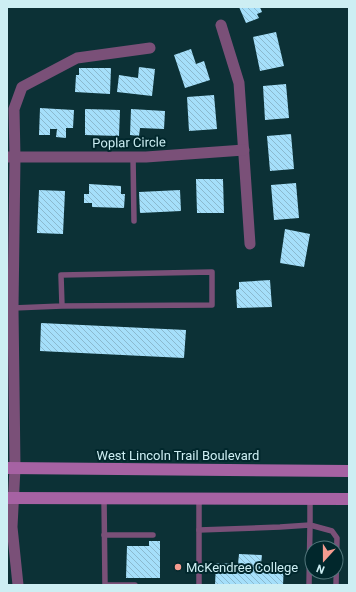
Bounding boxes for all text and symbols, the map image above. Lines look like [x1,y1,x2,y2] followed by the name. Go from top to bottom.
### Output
[92,134,166,151] street label: Poplar Circle
[97,448,259,463] street label: West Lincoln Trail Boulevard
[304,540,344,580] north arrow
[186,560,298,575] place label: McKendree College
[314,561,327,576] text: N
[173,562,183,572] marker: McKendree College

